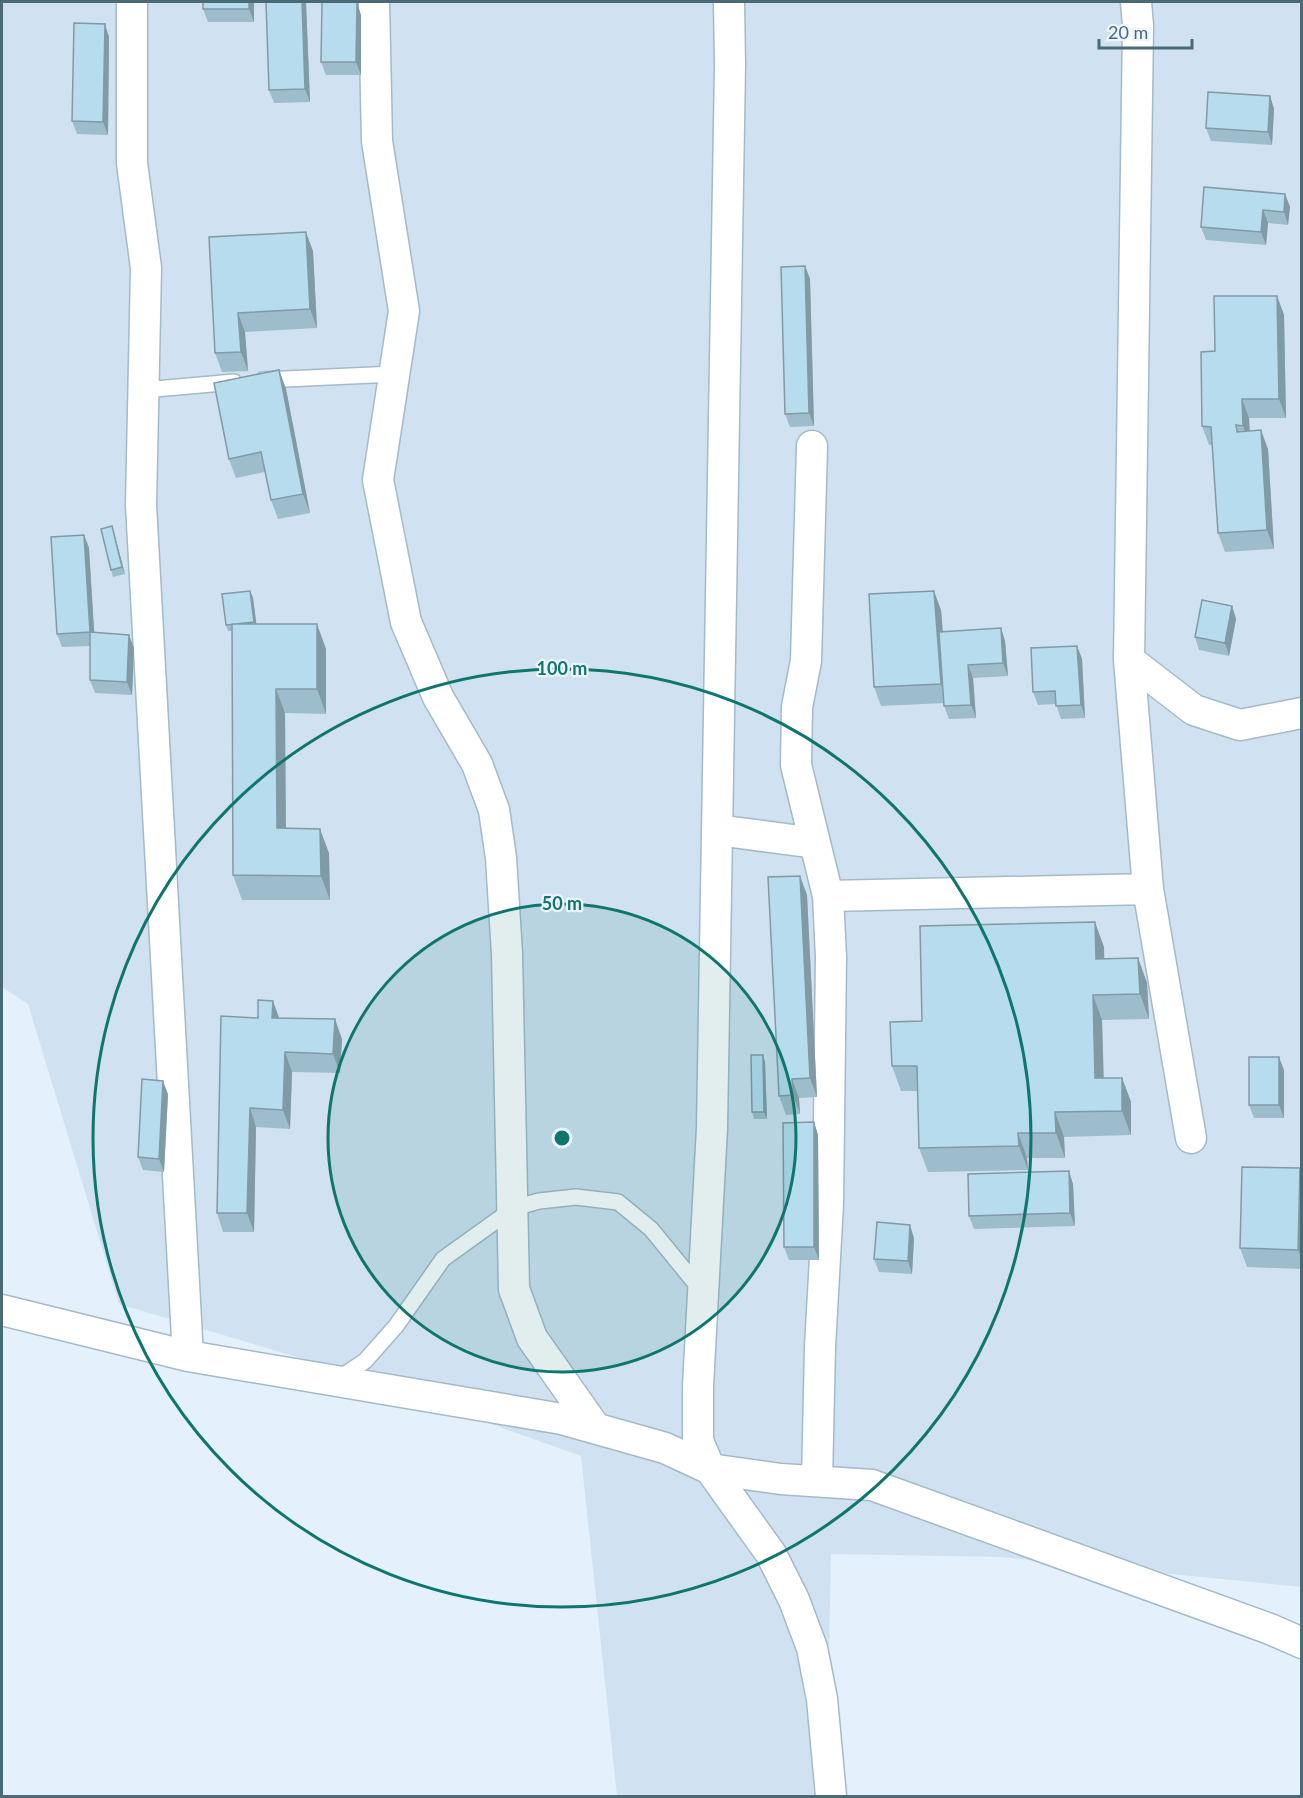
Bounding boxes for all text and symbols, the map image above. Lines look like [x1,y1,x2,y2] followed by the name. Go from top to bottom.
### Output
[1099,12,1192,50] scale bar
[1108,21,1148,43] text: 20 m
[537,657,587,679] text: 100 m
[542,892,582,914] text: 50 m
[552,1128,572,1148] centre of rings

